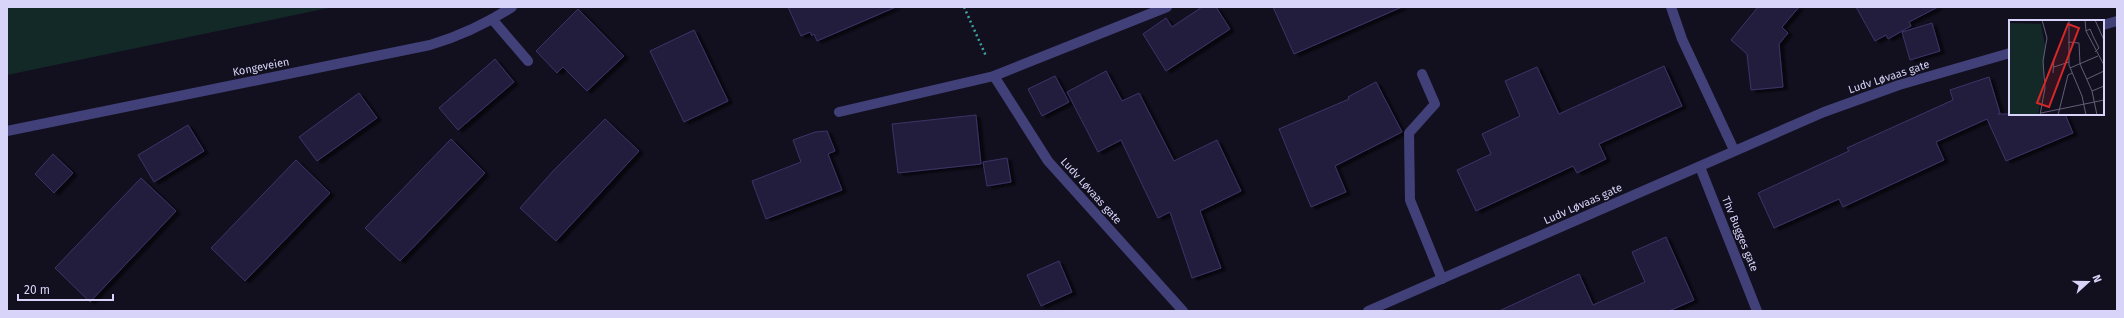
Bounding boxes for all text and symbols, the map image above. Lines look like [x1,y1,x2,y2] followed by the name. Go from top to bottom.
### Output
[2009,20,2104,115] inset map
[231,55,291,79] street label: Kongeveien
[1847,58,1931,96] street label: Ludv Løvaas gate
[1058,155,1124,227] street label: Ludv Løvaas gate
[1542,181,1624,227] street label: Ludv Løvaas gate
[1719,194,1761,274] street label: Thv Bugges gate
[2068,262,2108,302] north arrow
[2089,273,2104,284] text: N
[18,276,113,302] scale bar
[24,283,50,297] text: 20 m

